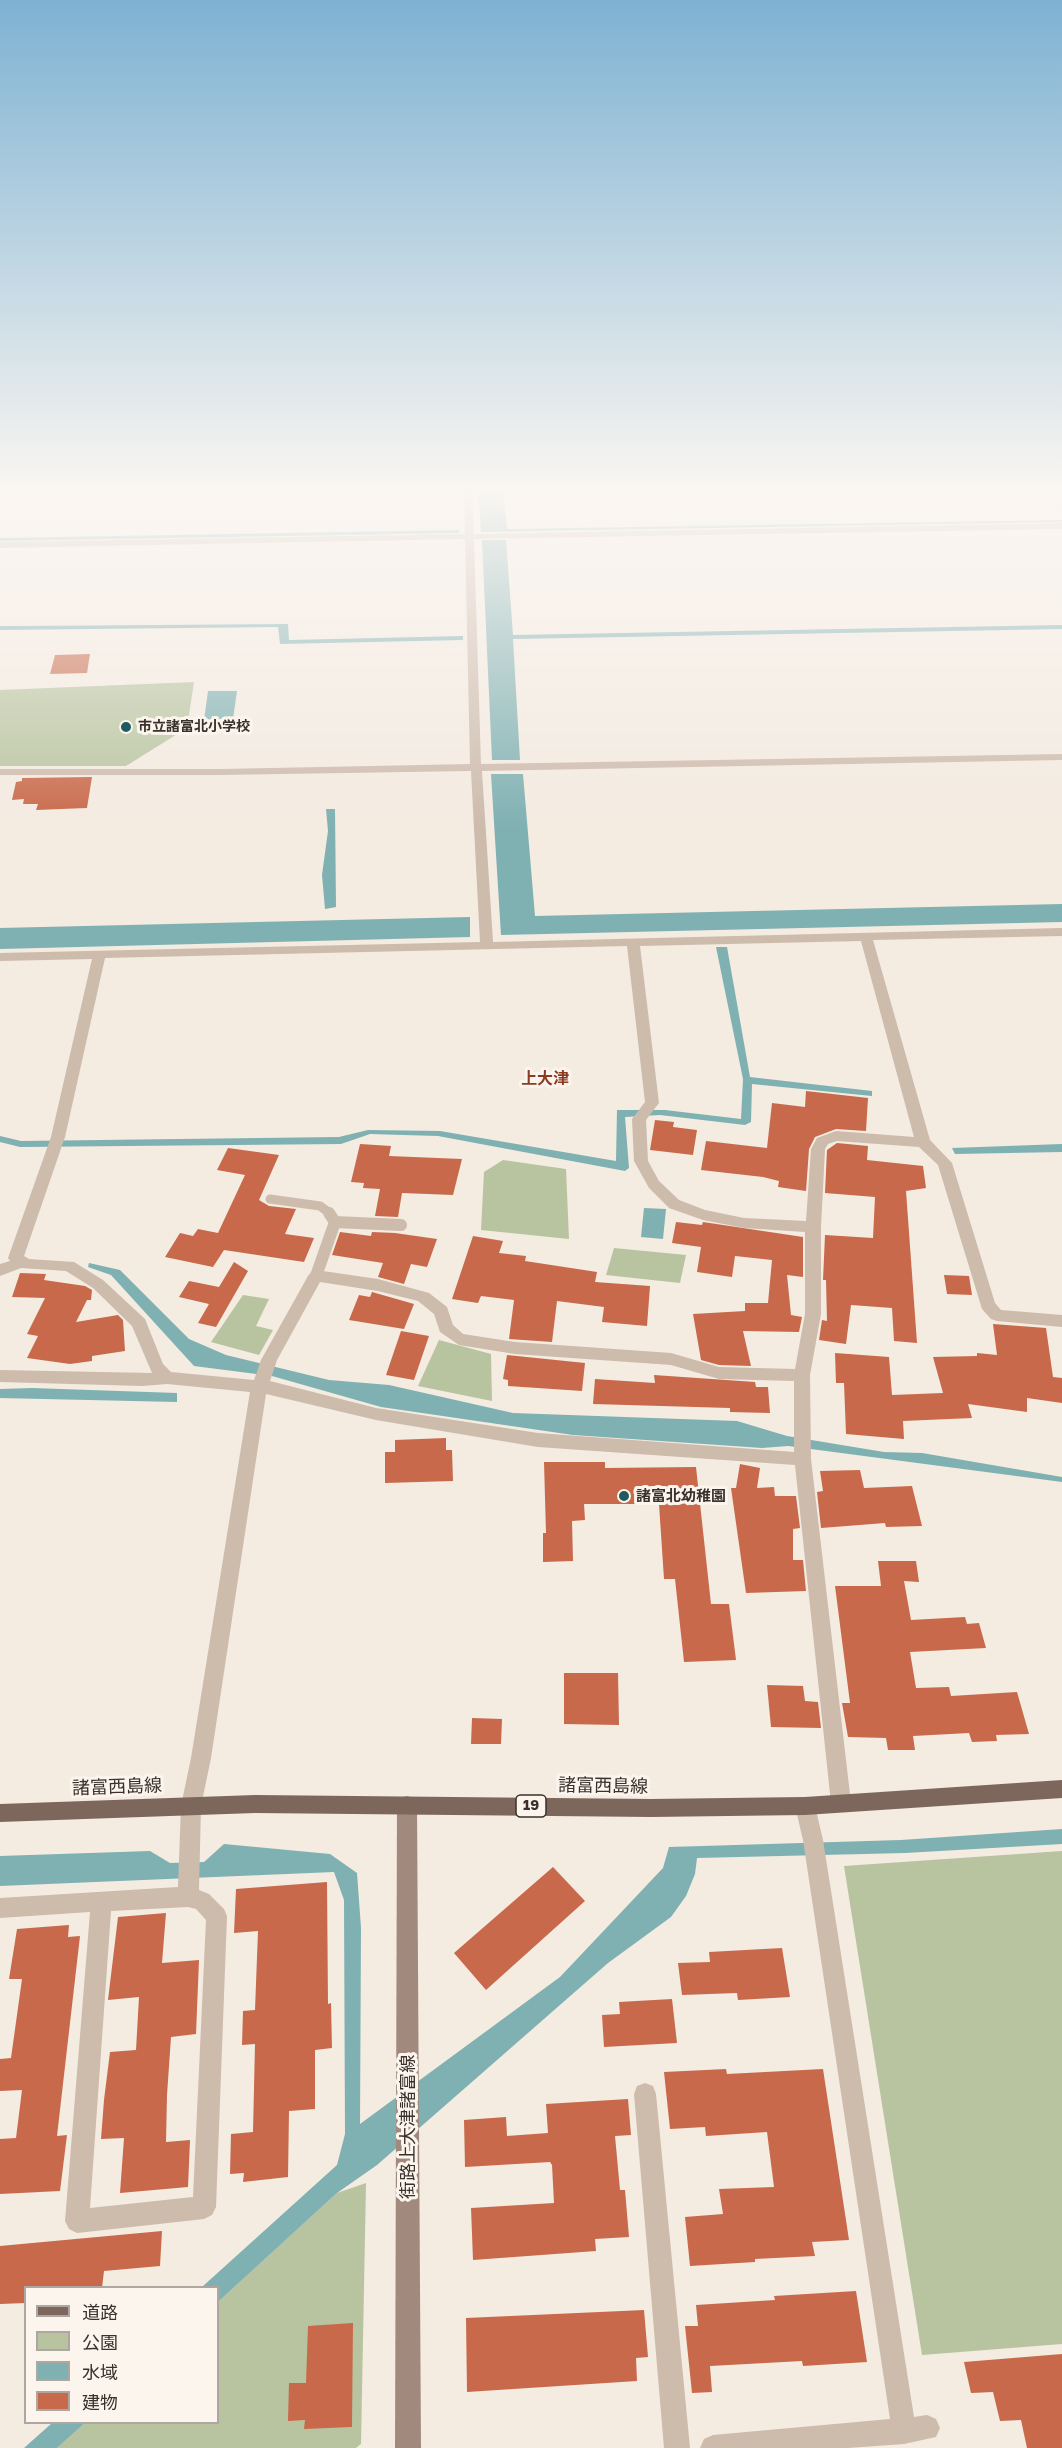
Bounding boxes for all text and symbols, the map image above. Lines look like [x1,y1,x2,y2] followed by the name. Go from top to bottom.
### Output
[138,719,250,735] place label: 市立諸富北小学校
[119,720,133,734] marker: 市立諸富北小学校
[521,1069,569,1089] district label: 上大津
[636,1487,726,1505] place label: 諸富北幼稚園
[617,1489,631,1503] marker: 諸富北幼稚園
[558,1774,648,1798] street label: 諸富西島線
[72,1775,162,1799] street label: 諸富西島線
[516,1795,546,1817] road number: 19
[397,2055,419,2199] street label: 街路上大津諸富線
[24,2286,219,2424] legend
[82,2301,118,2323] text: 道路
[82,2331,118,2353] text: 公園
[82,2361,118,2383] text: 水域
[82,2391,118,2413] text: 建物

